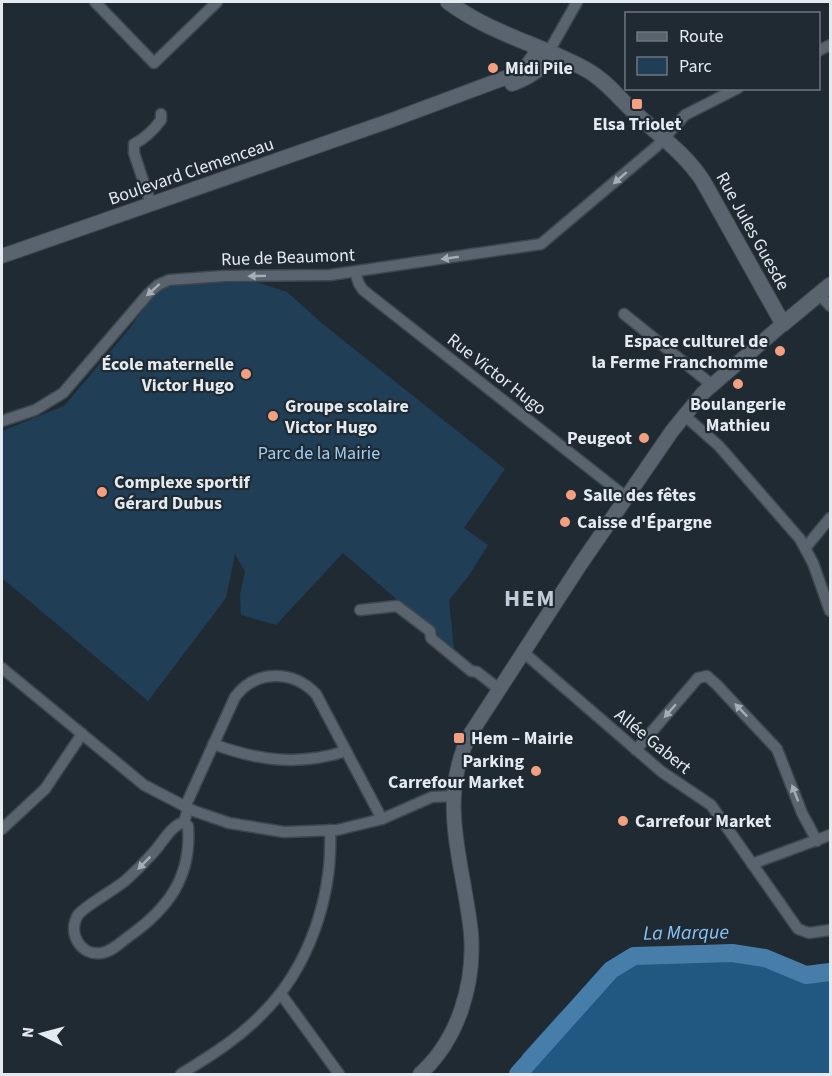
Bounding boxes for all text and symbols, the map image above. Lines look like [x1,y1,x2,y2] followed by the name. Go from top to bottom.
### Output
[625,12,820,90] legend
[679,24,723,49] text: Route
[679,54,712,79] text: Parc
[505,56,573,81] place label: Midi Pile
[486,61,500,75] marker: Midi Pile
[630,97,644,111] marker: Elsa Triolet
[593,112,681,137] place label: Elsa Triolet
[105,131,277,212] street label: Boulevard Clemenceau
[710,167,796,295] street label: Rue Jules Guesde
[612,171,628,184] one-way arrow
[221,243,355,272] street label: Rue de Beaumont
[441,254,460,263] one-way arrow
[247,271,266,281] one-way arrow
[146,283,161,297] one-way arrow
[442,328,552,421] street label: Rue Victor Hugo
[591,329,768,375] place label: Espace culturel de la Ferme Franchomme
[773,344,787,358] marker: Espace culturel de la Ferme Franchomme
[101,352,234,398] place label: École maternelle Victor Hugo
[239,367,253,381] marker: École maternelle Victor Hugo
[731,377,745,391] marker: Boulangerie Mathieu
[690,392,786,438] place label: Boulangerie Mathieu
[284,394,409,440] place label: Groupe scolaire Victor Hugo
[266,409,280,423] marker: Groupe scolaire Victor Hugo
[567,426,632,451] place label: Peugeot
[637,431,651,445] marker: Peugeot
[258,441,380,466] park label: Parc de la Mairie
[114,470,250,516] place label: Complexe sportif Gérard Dubus
[583,483,696,508] place label: Salle des fêtes
[95,485,109,499] marker: Complexe sportif Gérard Dubus
[564,488,578,502] marker: Salle des fêtes
[577,510,712,535] place label: Caisse d'Épargne
[558,515,572,529] marker: Caisse d'Épargne
[504,581,556,616] district label: HEM
[609,703,696,780] street label: Allée Gabert
[664,703,677,718] one-way arrow
[735,703,748,718] one-way arrow
[471,726,573,751] place label: Hem – Mairie
[452,731,466,745] marker: Hem – Mairie
[388,749,524,795] place label: Parking Carrefour Market
[529,764,543,778] marker: Parking Carrefour Market
[789,784,799,802] one-way arrow
[635,809,771,834] place label: Carrefour Market
[616,814,630,828] marker: Carrefour Market
[137,856,151,870] one-way arrow
[643,918,729,948] water label: La Marque
[12,1004,72,1064] north arrow
[17,1026,40,1039] text: N

